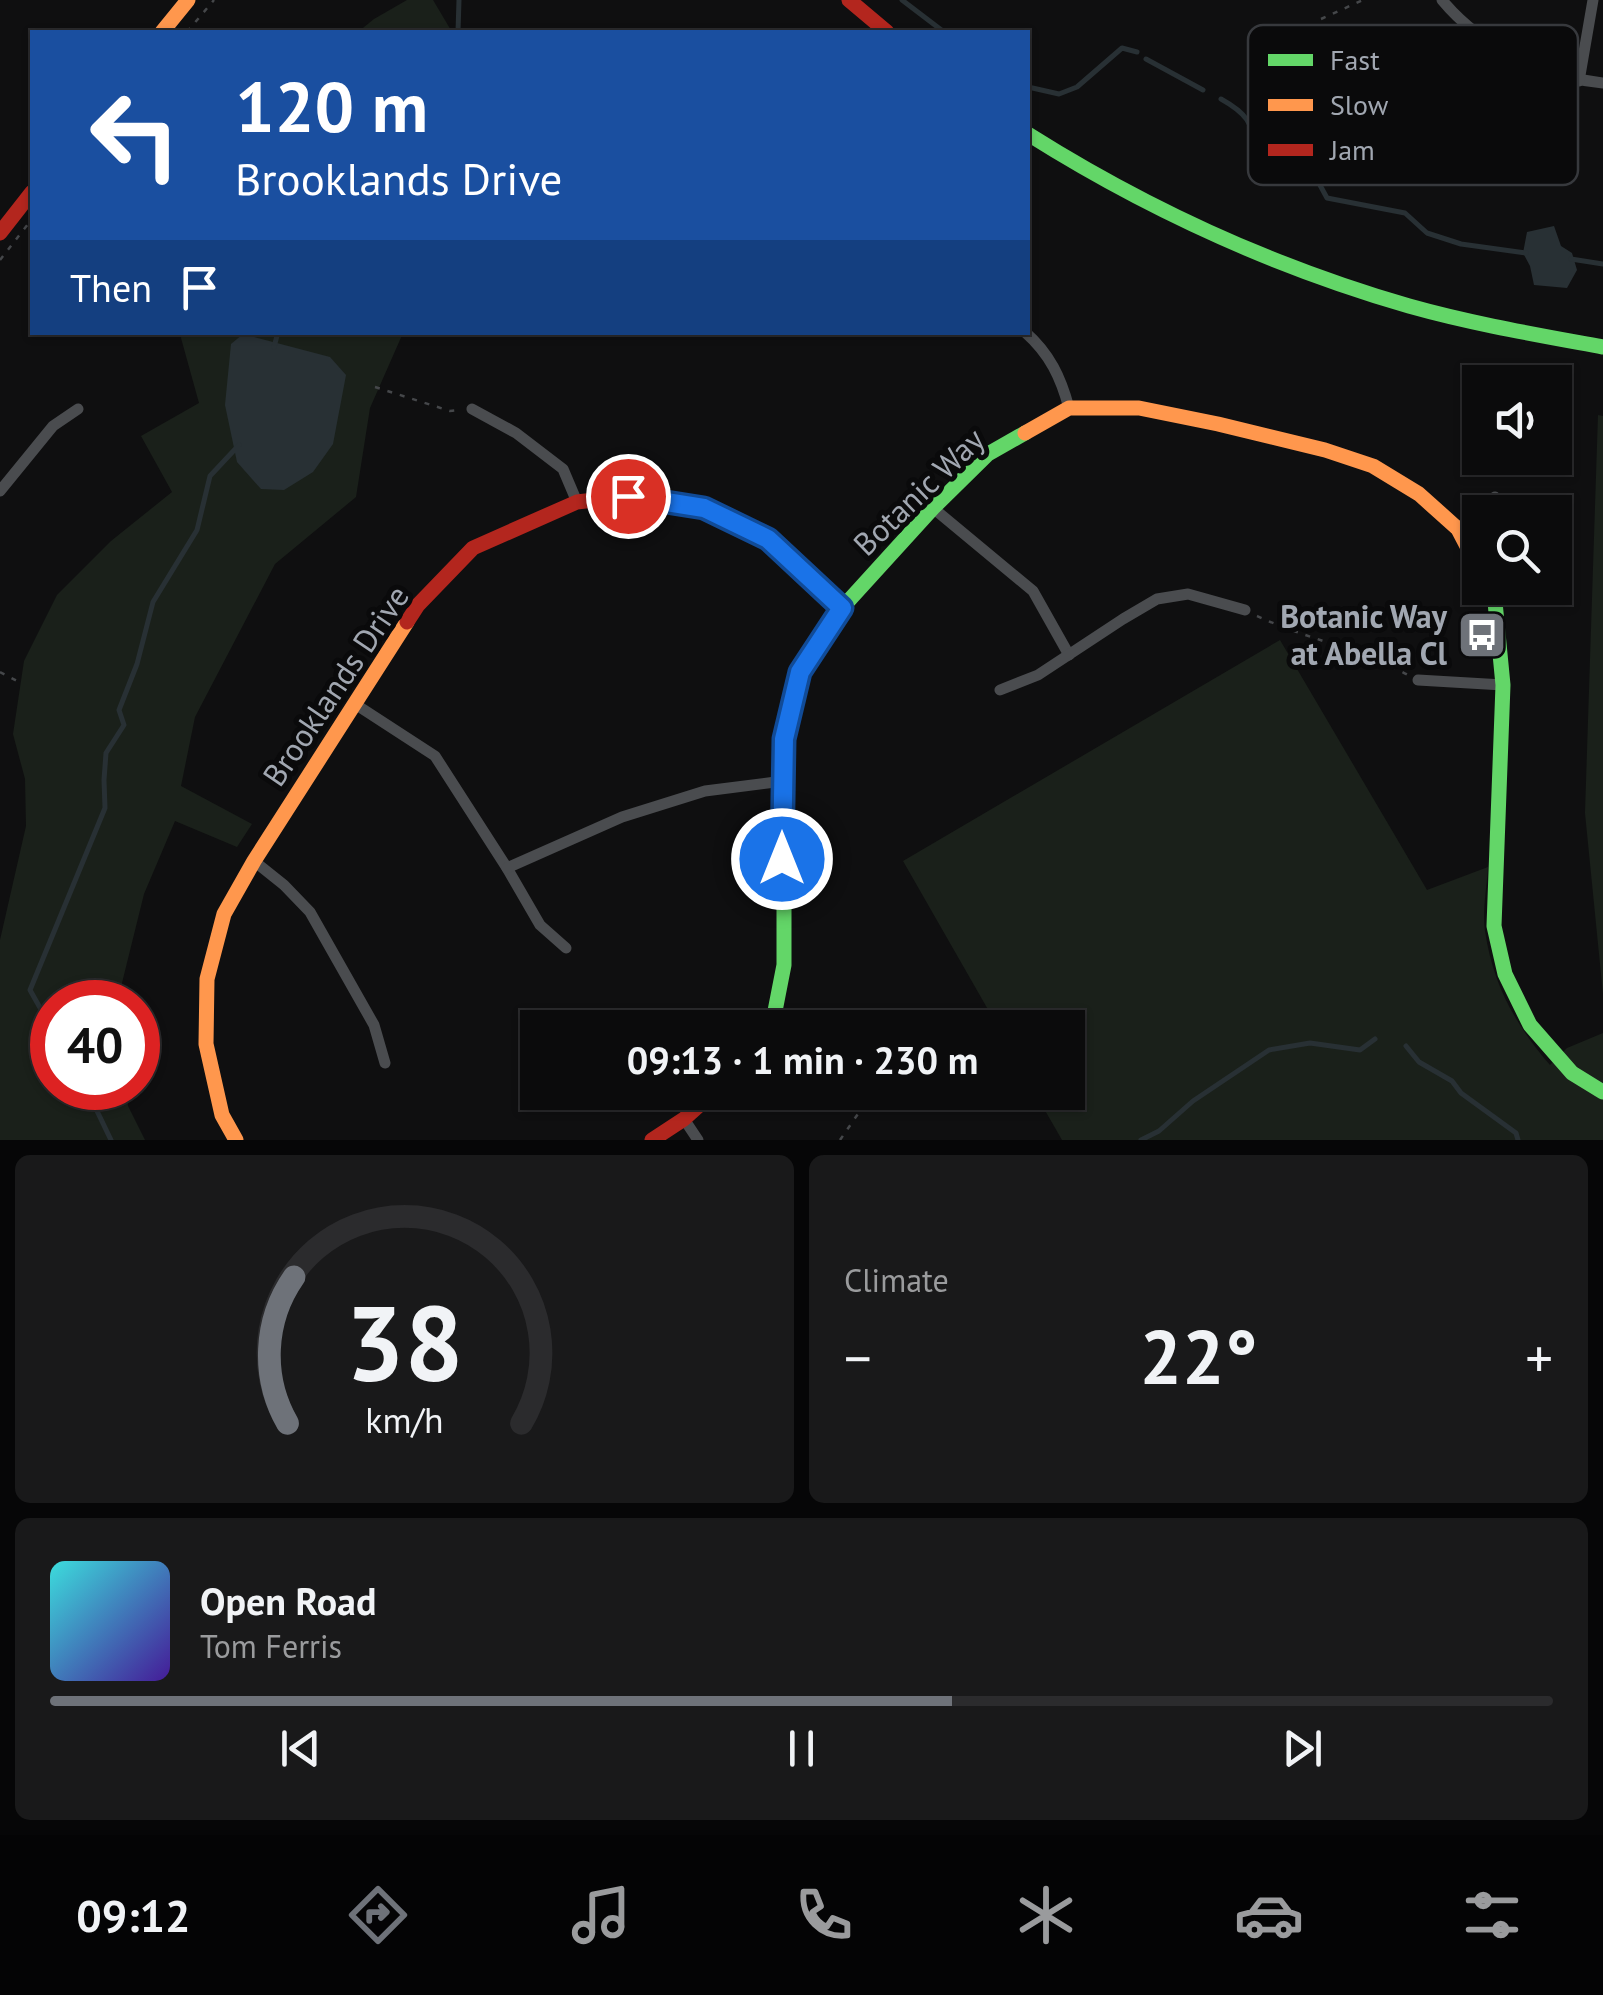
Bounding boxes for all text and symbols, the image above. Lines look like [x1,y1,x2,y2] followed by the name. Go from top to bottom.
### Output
[1248,25,1578,185] legend
[1330,41,1380,78] text: Fast
[235,61,428,151] text: 120 m
[70,70,200,200] icon: left
[1330,86,1389,123] text: Slow
[1329,131,1375,168] text: Jam
[235,149,562,207] text: Brooklands Drive
[172,260,227,315] icon: arrive
[70,263,152,312] text: Then
[1462,365,1572,605] map controls
[1462,365,1572,475] button: sound
[844,418,993,564] street label: Botanic Way
[586,454,671,539] pin
[601,469,656,524] icon: arrive
[1462,495,1572,605] button: search
[253,577,418,794] street label: Brooklands Drive
[1280,595,1448,674] place label: Botanic Way at Abella Cl
[1456,609,1508,661] bus stop icon: Botanic Way at Abella Cl
[730,807,834,911] position arrow
[30,980,160,1110] speed limit sign: 40
[627,1035,978,1084] text: 09:13 · 1 min · 230 m
[844,1259,949,1301] text: Climate
[346,1275,463,1410] text: 38
[1140,1308,1257,1405] text: 22°
[844,1322,872,1393] text: −
[1525,1322,1553,1393] text: +
[365,1397,444,1443] text: km/h
[200,1576,376,1625] text: Open Road
[200,1625,342,1667] text: Tom Ferris
[273,1721,328,1776] icon: previous
[774,1721,829,1776] icon: pause
[1275,1721,1330,1776] icon: next
[343,1880,413,1950] icon: directions
[566,1880,636,1950] icon: music
[789,1880,859,1950] icon: phone
[1011,1880,1081,1950] icon: climate
[1234,1880,1304,1950] icon: car
[1457,1880,1527,1950] icon: filters
[76,1886,191,1944] text: 09:12

